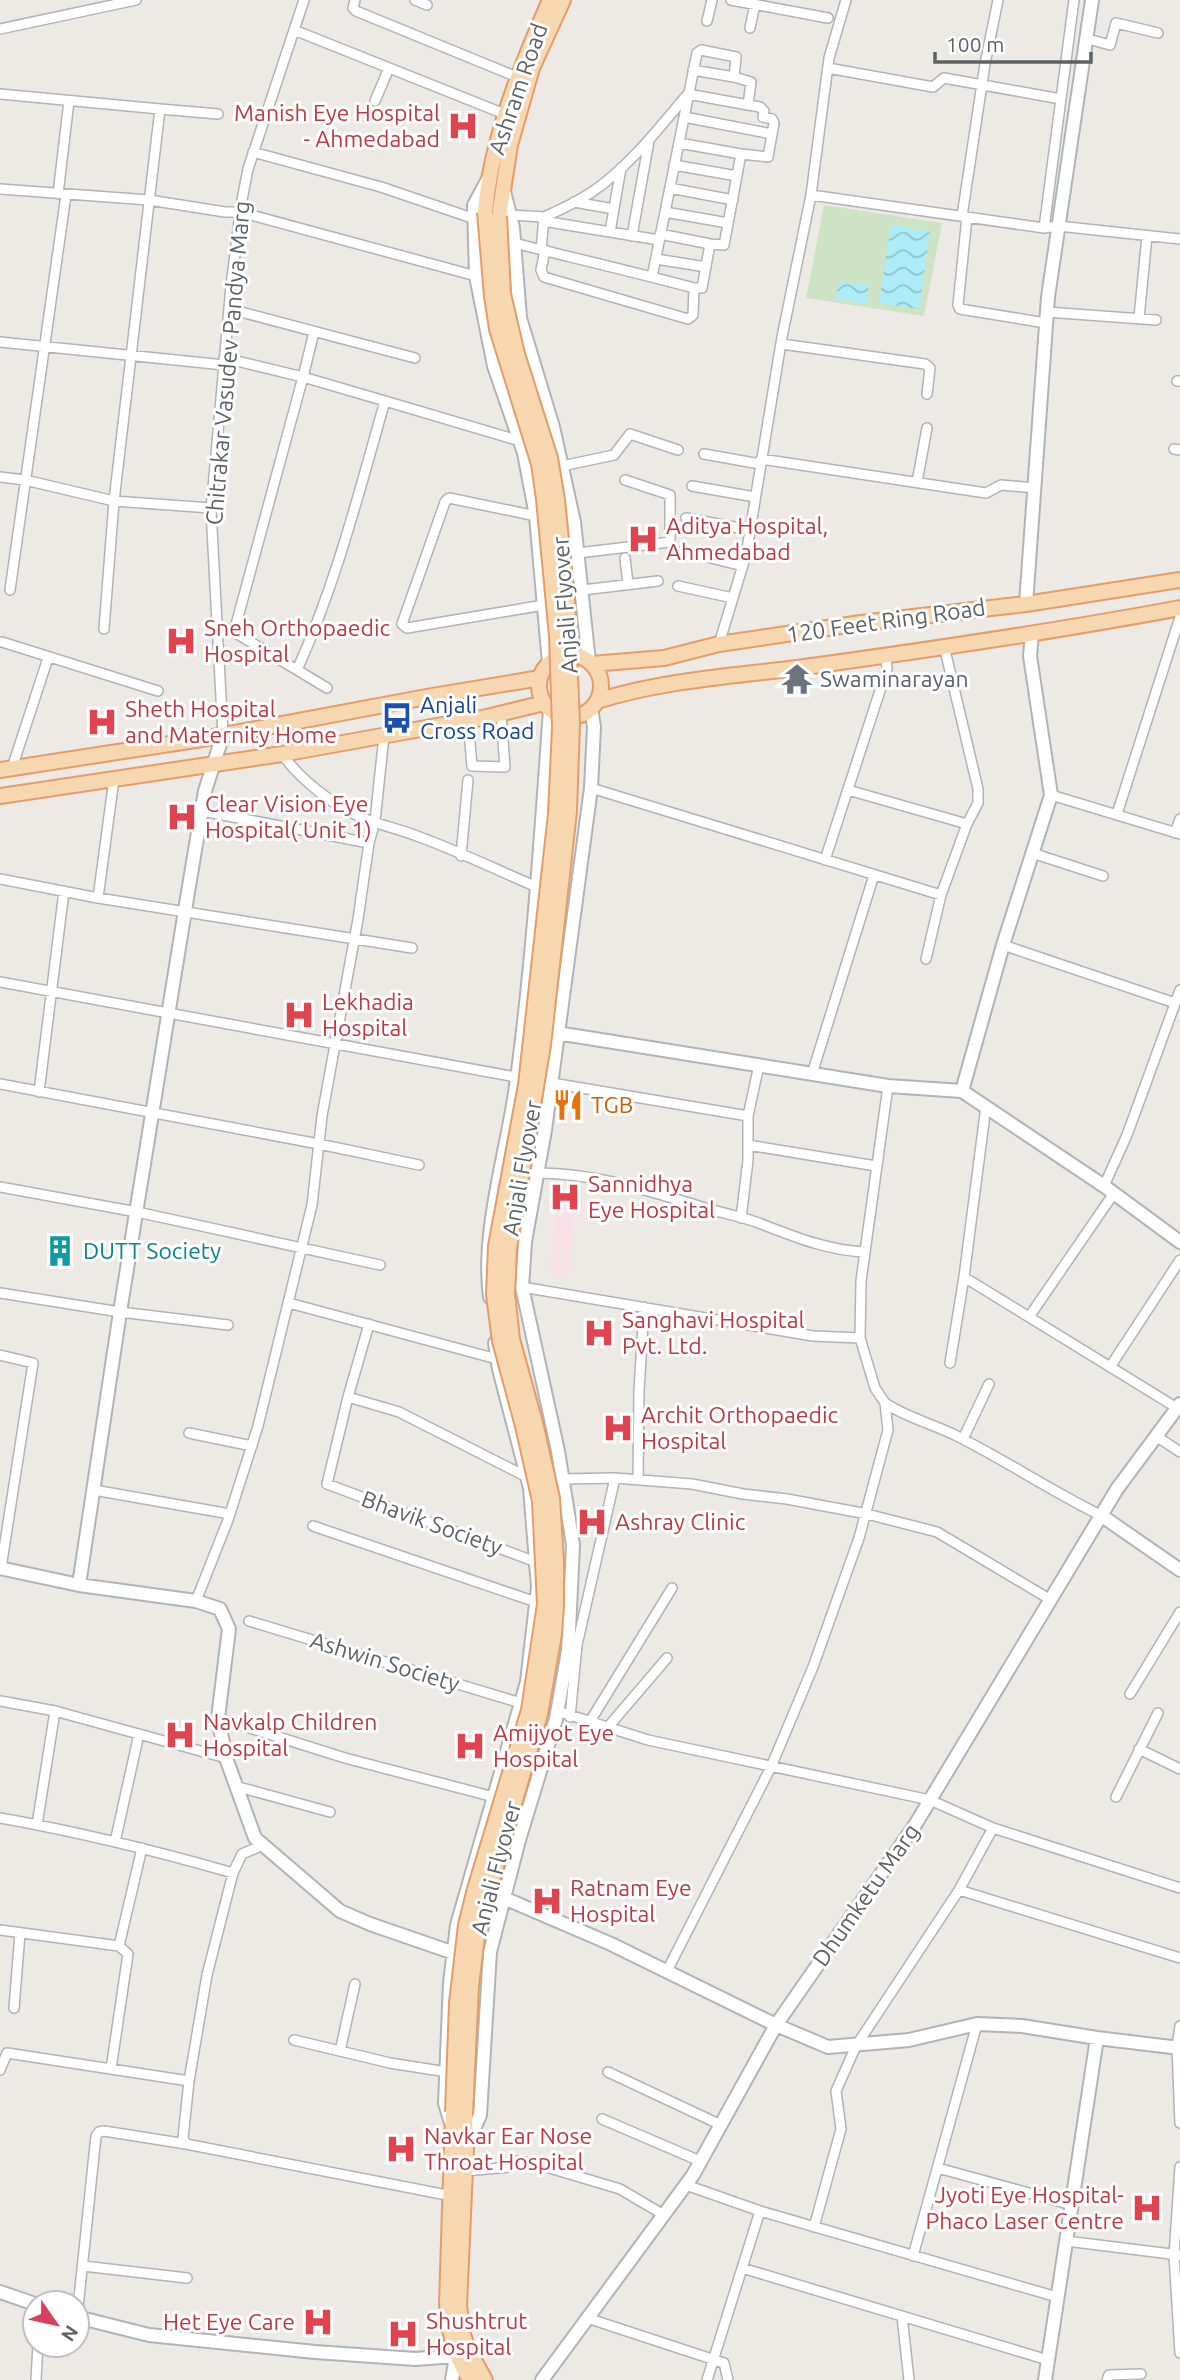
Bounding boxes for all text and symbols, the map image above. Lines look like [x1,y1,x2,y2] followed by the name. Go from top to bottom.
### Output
[483,20,552,158] street label: Ashram Road
[935,21,1091,65] scale bar
[946,32,1004,56] text: 100 m
[234,100,440,151] place label: Manish Eye Hospital - Ahmedabad
[446,109,480,143] hospital icon: Manish Eye Hospital - Ahmedabad
[201,200,254,526] street label: Chitrakar Vasudev Pandya Marg
[666,513,828,564] place label: Aditya Hospital, Ahmedabad
[626,522,660,556] hospital icon: Aditya Hospital, Ahmedabad
[547,535,582,675] street label: Anjali Flyover
[785,594,987,647] street label: 120 Feet Ring Road
[204,615,390,666] place label: Sneh Orthopaedic Hospital
[164,624,198,658] hospital icon: Sneh Orthopaedic Hospital
[780,662,814,696] temple icon: Swaminarayan
[820,666,969,691] place label: Swaminarayan
[420,692,535,743] place label: Anjali Cross Road
[125,696,337,747] place label: Sheth Hospital and Maternity Home
[380,701,414,735] bus stop icon: Anjali Cross Road
[85,705,119,739] hospital icon: Sheth Hospital and Maternity Home
[205,791,372,843] place label: Clear Vision Eye Hospital( Unit 1)
[165,800,199,834] hospital icon: Clear Vision Eye Hospital( Unit 1)
[322,989,414,1040] place label: Lekhadia Hospital
[282,998,316,1032] hospital icon: Lekhadia Hospital
[551,1088,585,1122] restaurant icon: TGB
[591,1092,633,1117] place label: TGB
[497,1098,546,1238] street label: Anjali Flyover
[588,1171,715,1222] place label: Sannidhya Eye Hospital
[548,1180,582,1214] hospital icon: Sannidhya Eye Hospital
[43,1234,77,1268] building icon: DUTT Society
[83,1238,221,1263] place label: DUTT Society
[622,1307,805,1358] place label: Sanghavi Hospital Pvt. Ltd.
[582,1316,616,1350] hospital icon: Sanghavi Hospital Pvt. Ltd.
[641,1402,839,1453] place label: Archit Orthopaedic Hospital
[601,1411,635,1445] hospital icon: Archit Orthopaedic Hospital
[358,1485,506,1560] street label: Bhavik Society
[575,1505,609,1539] hospital icon: Ashray Clinic
[615,1509,746,1534] place label: Ashray Clinic
[307,1627,463,1696] street label: Ashwin Society
[203,1709,377,1760] place label: Navkalp Children Hospital
[163,1718,197,1752] hospital icon: Navkalp Children Hospital
[493,1720,614,1771] place label: Amijyot Eye Hospital
[453,1729,487,1763] hospital icon: Amijyot Eye Hospital
[466,1798,525,1938] street label: Anjali Flyover
[807,1819,924,1970] street label: Dhumketu Marg
[570,1875,692,1926] place label: Ratnam Eye Hospital
[530,1884,564,1918] hospital icon: Ratnam Eye Hospital
[424,2123,592,2174] place label: Navkar Ear Nose Throat Hospital
[384,2132,418,2166] hospital icon: Navkar Ear Nose Throat Hospital
[925,2182,1124,2233] place label: Jyoti Eye Hospital- Phaco Laser Centre
[1130,2191,1164,2225] hospital icon: Jyoti Eye Hospital- Phaco Laser Centre
[21,2289,91,2359] north arrow
[301,2305,335,2339] hospital icon: Het Eye Care
[426,2308,527,2359] place label: Shushtrut Hospital
[163,2309,295,2334] place label: Het Eye Care
[386,2317,420,2351] hospital icon: Shushtrut Hospital
[57,2321,83,2346] text: N

